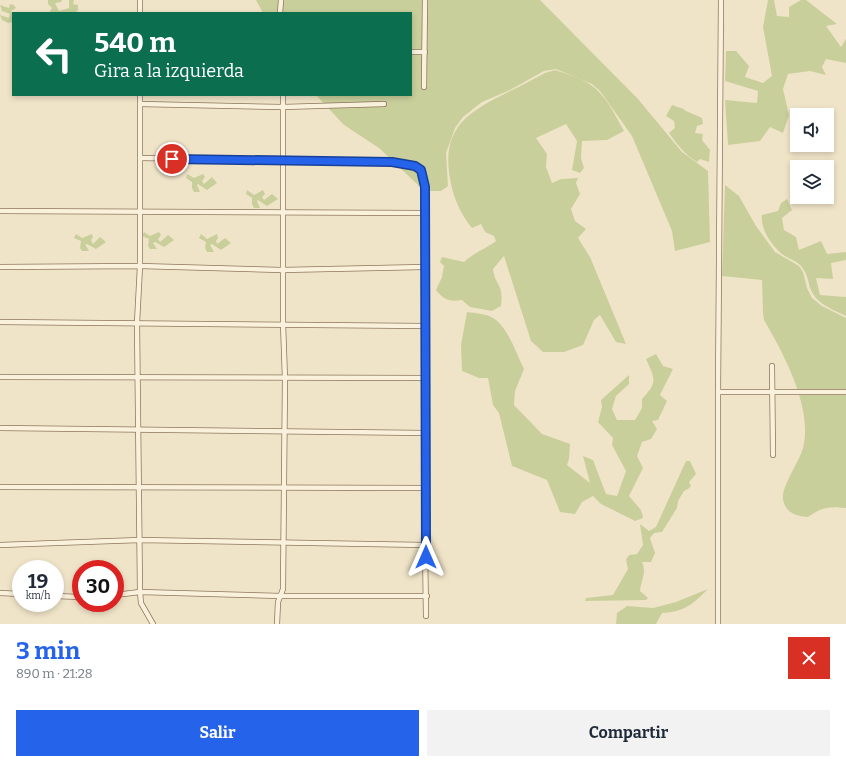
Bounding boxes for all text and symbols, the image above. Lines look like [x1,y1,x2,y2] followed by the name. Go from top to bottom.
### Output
[94,26,176,59] text: 540 m
[28,28,80,80] icon: left
[94,60,244,82] text: Gira a la izquierda
[790,108,834,204] map controls
[790,108,834,152] button: sound
[155,142,189,176] pin
[161,148,183,170] icon: arrive
[790,160,834,204] button: layers
[405,536,447,578] position arrow
[72,560,124,612] speed limit sign: 30
[28,569,48,593] text: 19
[26,590,50,602] text: km/h
[16,637,80,665] text: 3 min
[788,637,830,679] button: close
[16,666,93,681] text: 890 m · 21:28
[16,710,419,756] button: Salir
[427,710,830,756] button: Compartir

